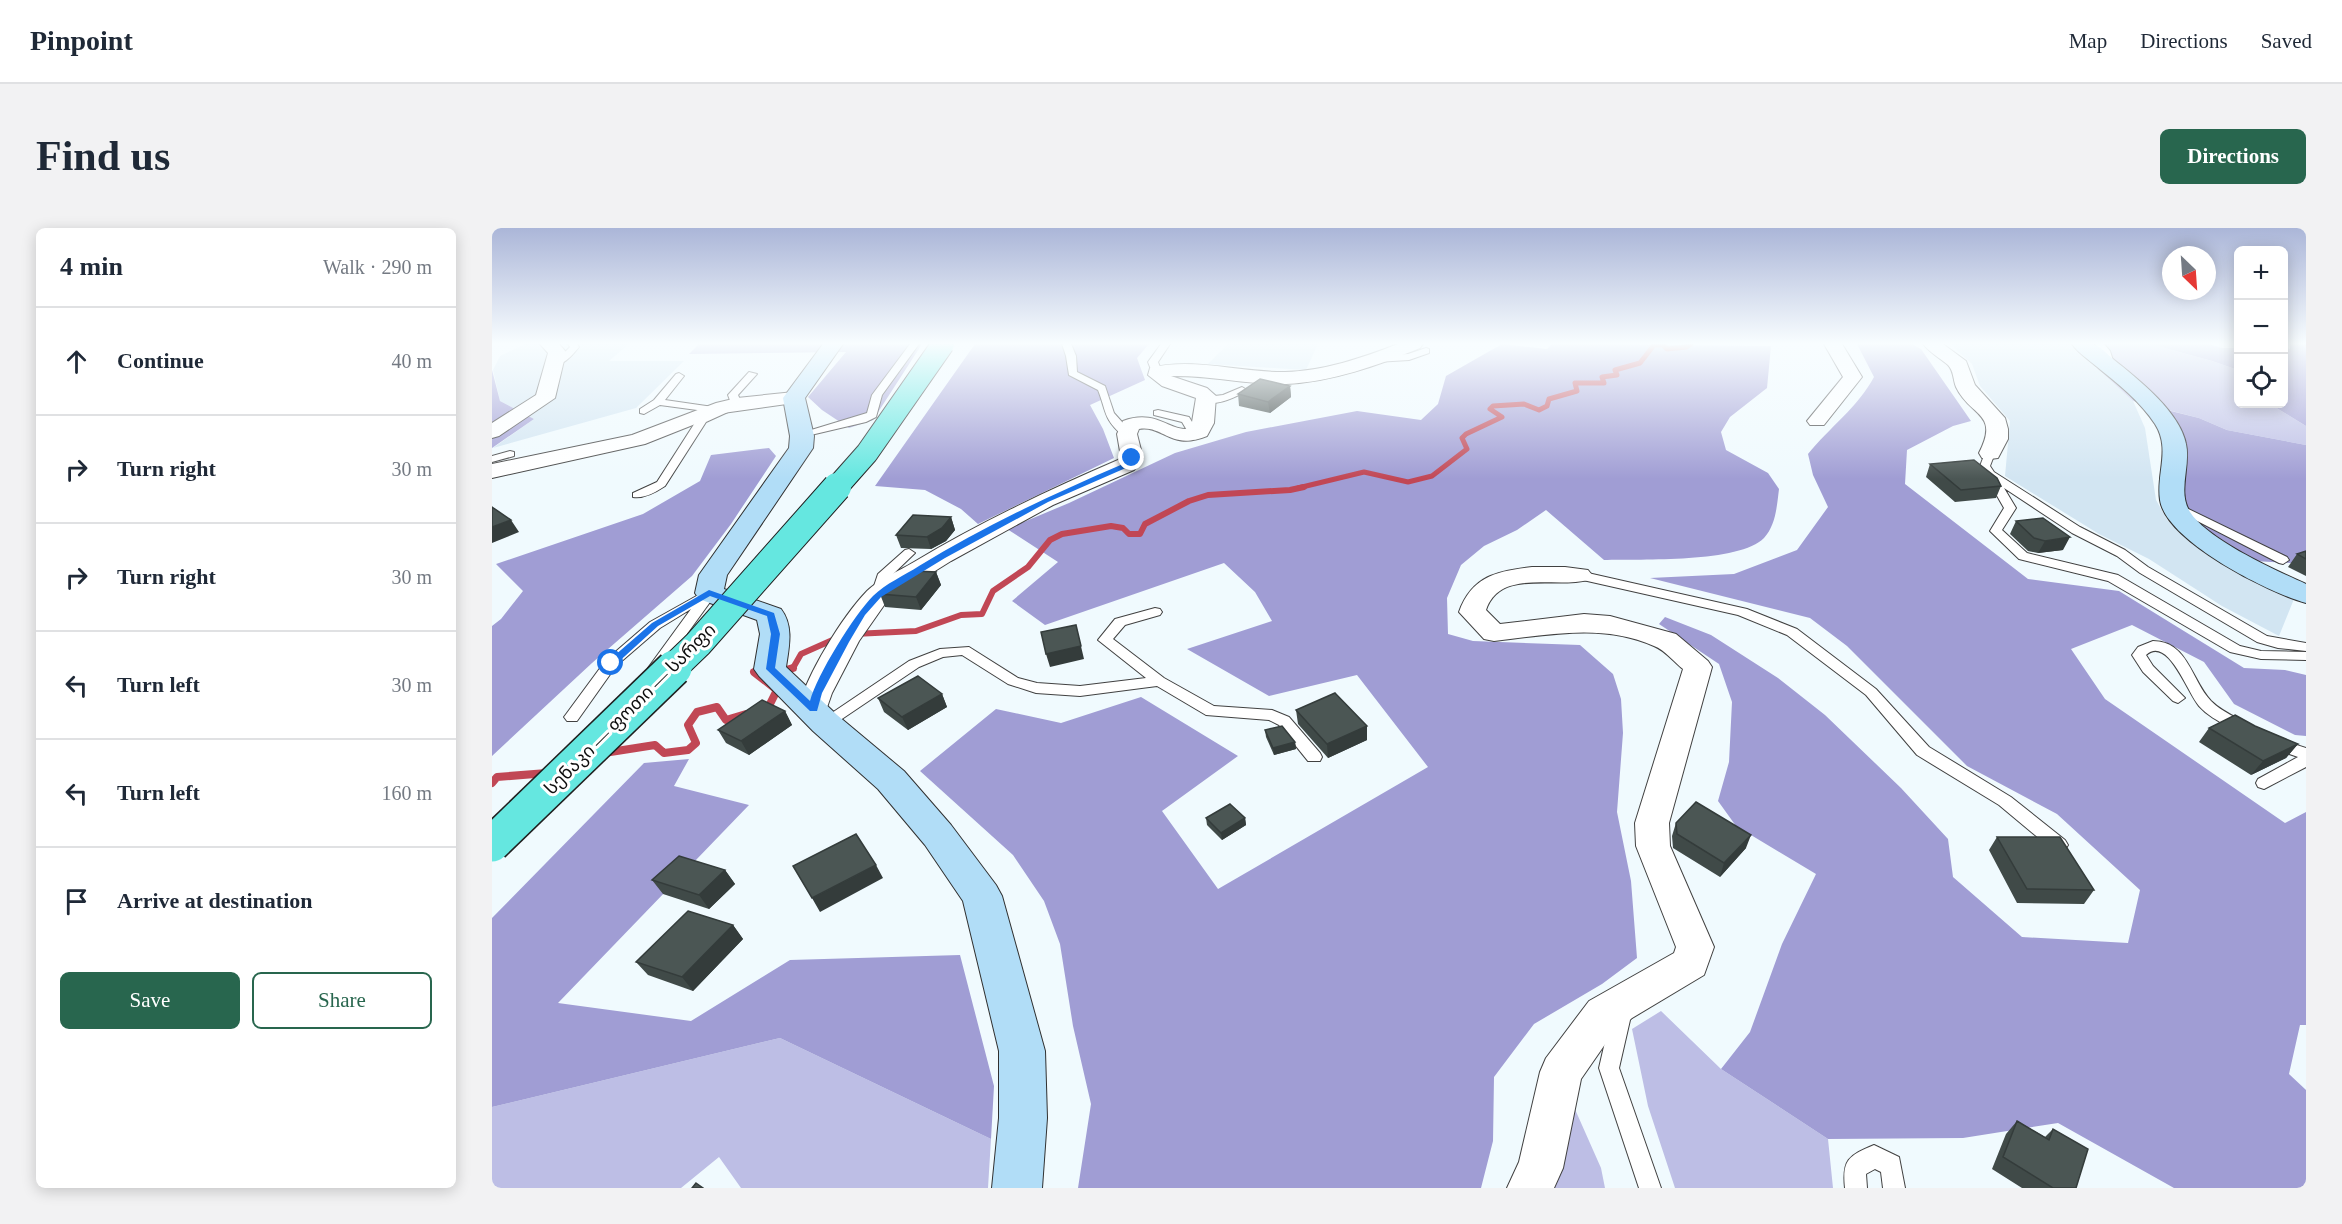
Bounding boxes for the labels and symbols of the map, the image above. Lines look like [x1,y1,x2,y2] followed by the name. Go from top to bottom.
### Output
[2162,246,2216,300] north arrow
[1118,444,1144,470] route end
[540,619,720,799] street label: სენაკი — ფოთი — სარფი
[597,649,623,675] route start

